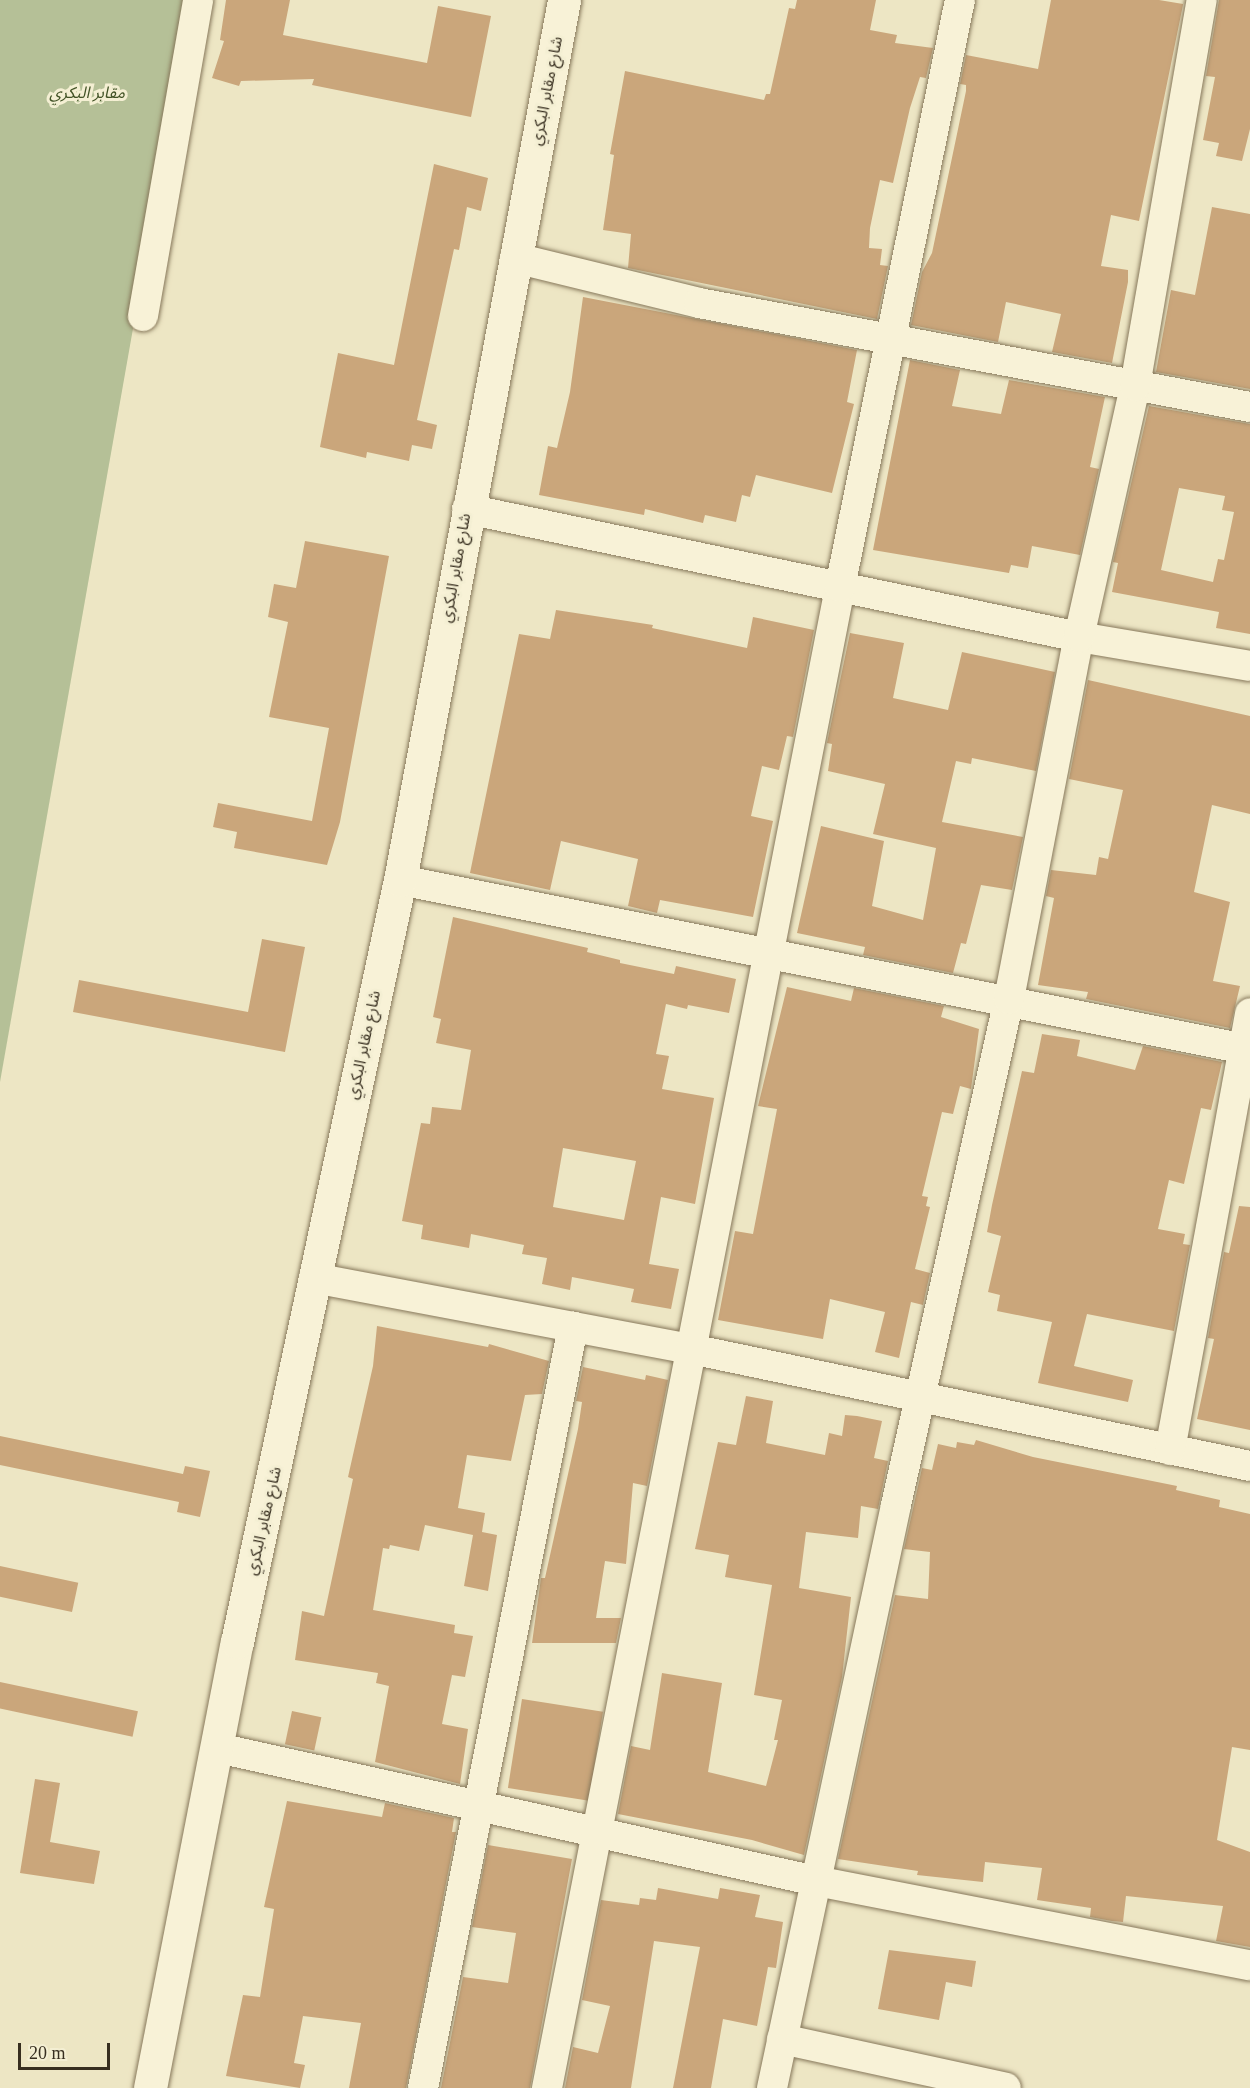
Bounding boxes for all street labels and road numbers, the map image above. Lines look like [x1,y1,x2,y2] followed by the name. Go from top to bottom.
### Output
[527,35,567,147] street label: شارع مقابر البكري
[437,512,475,624] street label: شارع مقابر البكري
[343,989,385,1101] street label: شارع مقابر البكري
[242,1465,286,1577] street label: شارع مقابر البكري

